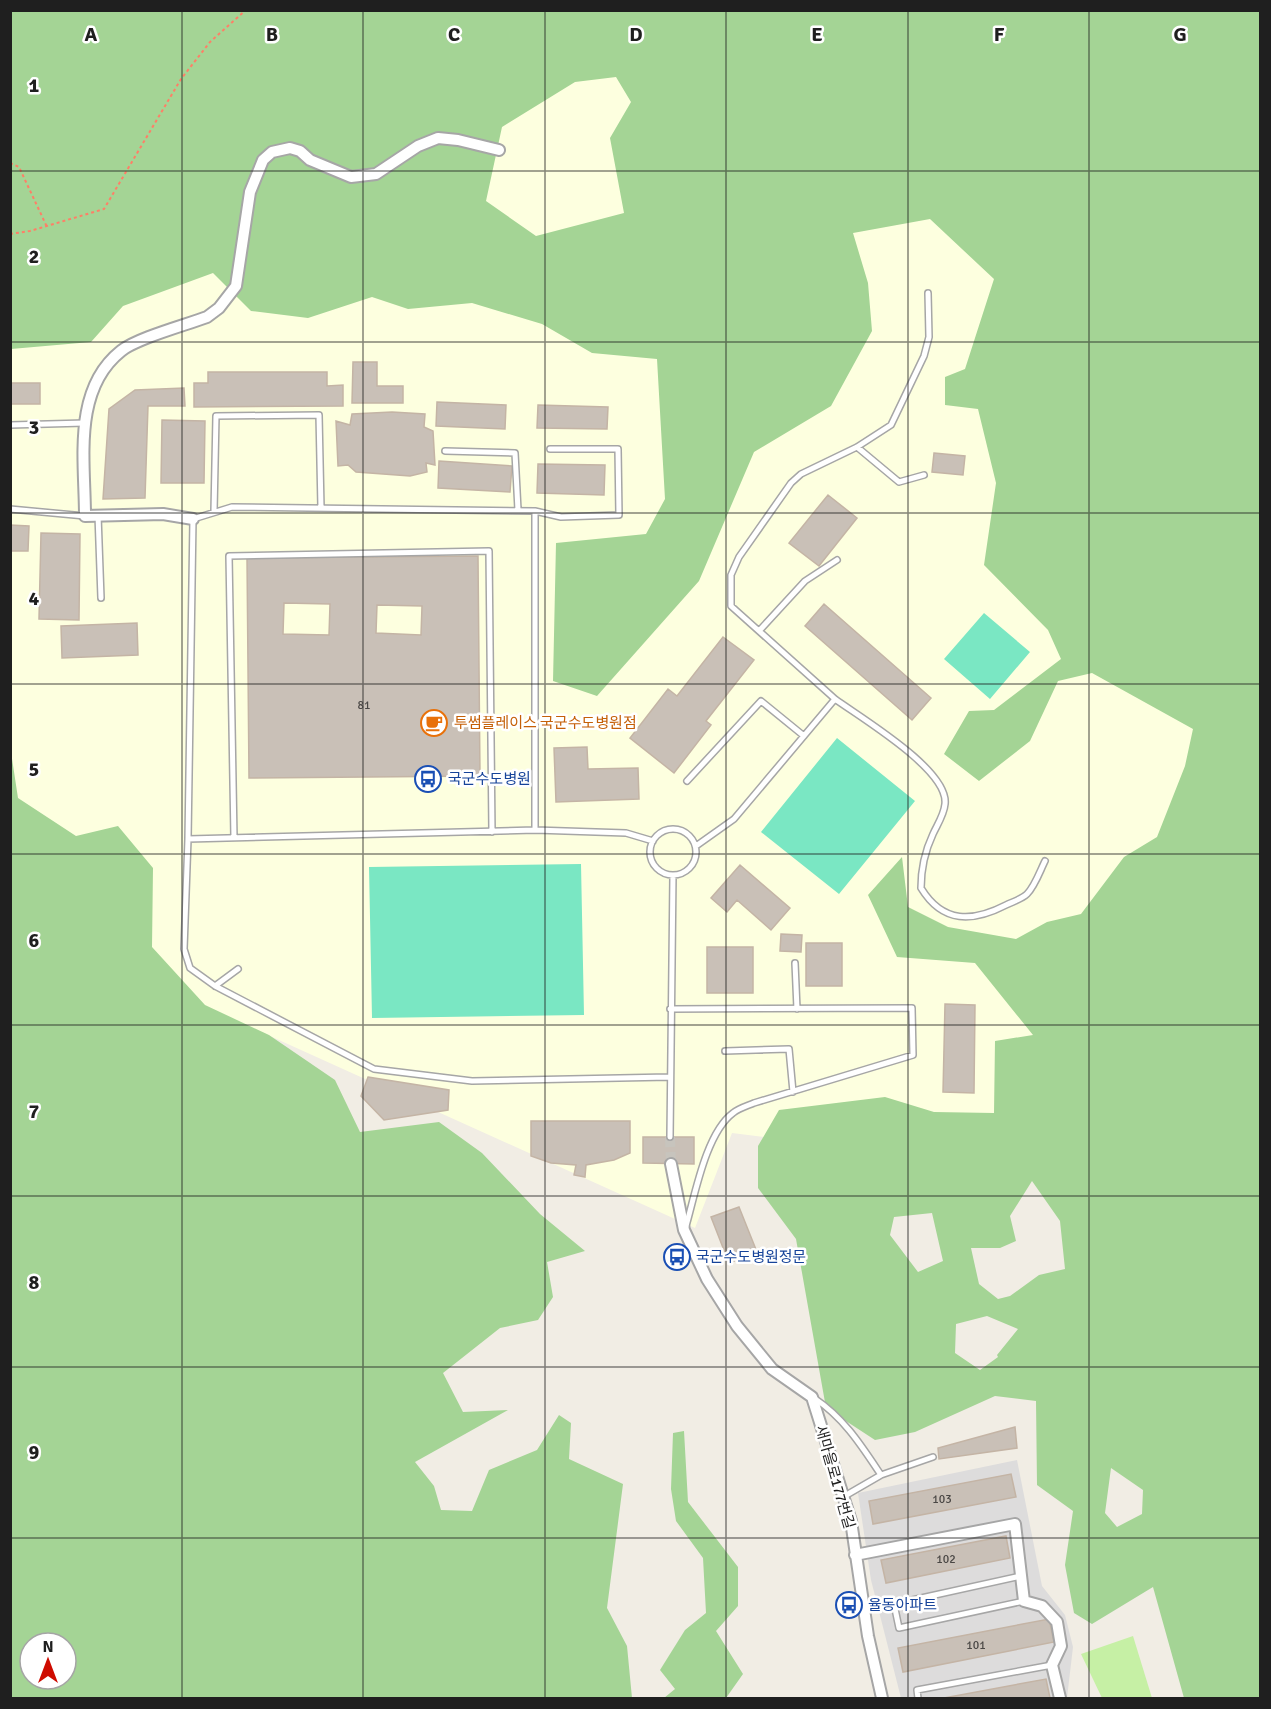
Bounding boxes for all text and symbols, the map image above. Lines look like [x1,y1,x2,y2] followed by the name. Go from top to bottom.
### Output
[85,22,98,47] text: A
[266,22,278,47] text: B
[448,22,460,47] text: C
[629,22,643,47] text: D
[811,22,823,47] text: E
[994,22,1005,47] text: F
[1173,22,1187,47] text: G
[29,73,40,98] text: 1
[29,244,39,269] text: 2
[29,415,39,440] text: 3
[29,586,40,611] text: 4
[358,698,370,713] house number: 81
[419,708,449,738] cafe icon: 투썸플레이스 국군수도병원점
[454,714,637,732] place label: 투썸플레이스 국군수도병원점
[29,757,39,782] text: 5
[413,764,443,794] bus stop icon: 국군수도병원
[448,770,531,788] place label: 국군수도병원
[29,928,40,953] text: 6
[29,1099,40,1124] text: 7
[662,1242,692,1272] bus stop icon: 국군수도병원정문
[696,1248,806,1266] place label: 국군수도병원정문
[29,1270,40,1295] text: 8
[812,1423,858,1531] street label: 새마을로177번길
[29,1440,40,1465] text: 9
[932,1492,952,1507] house number: 103
[936,1552,956,1567] house number: 102
[834,1590,864,1620] bus stop icon: 율동아파트
[868,1596,937,1614] place label: 율동아파트
[18,1631,78,1691] north arrow
[42,1637,54,1657] text: N
[966,1638,986,1653] house number: 101

